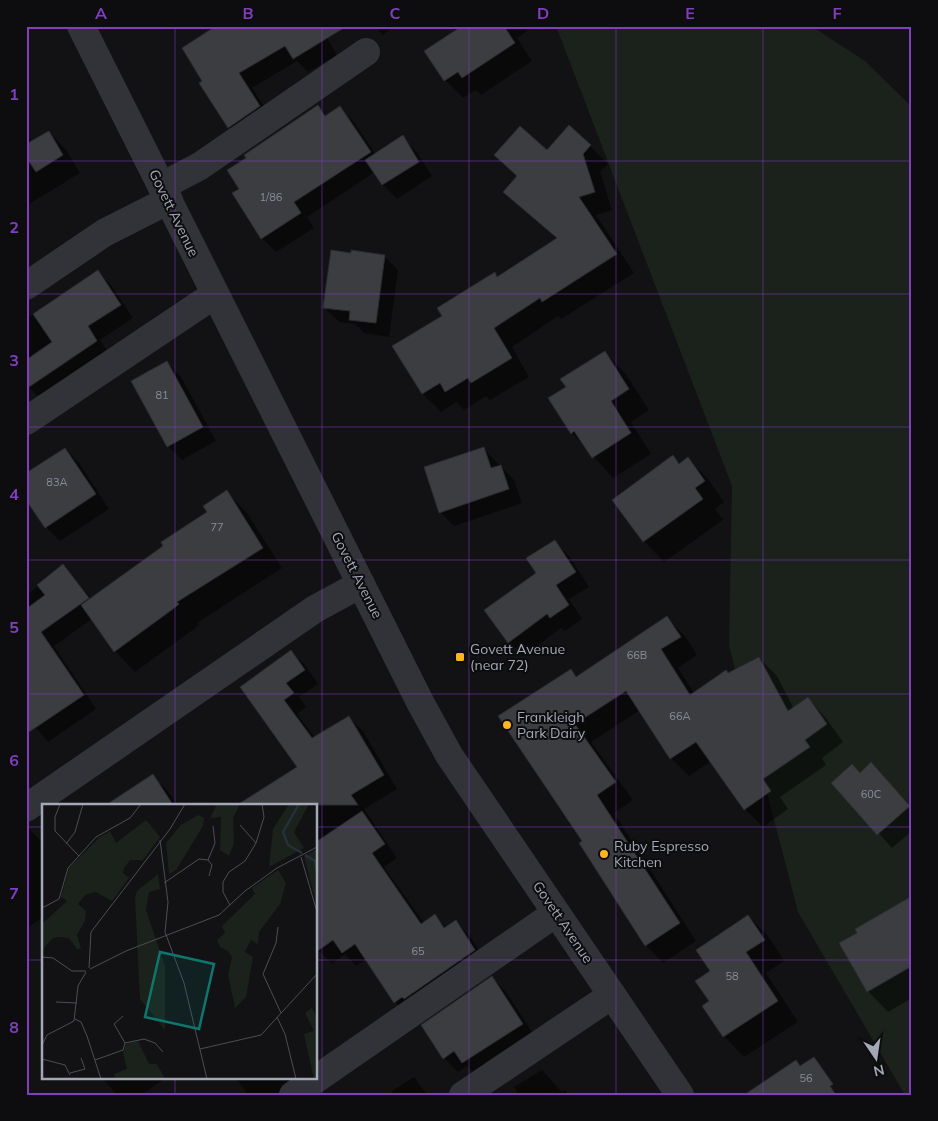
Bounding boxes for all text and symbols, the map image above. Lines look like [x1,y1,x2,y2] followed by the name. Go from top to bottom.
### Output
[95,3,107,23] text: A
[242,3,254,23] text: B
[390,3,401,23] text: C
[537,3,549,23] text: D
[685,3,695,23] text: E
[832,3,842,23] text: F
[9,84,19,104] text: 1
[145,166,203,260] street label: Govett Avenue
[260,190,283,204] house number: 1/86
[9,217,19,237] text: 2
[9,350,19,370] text: 3
[155,388,169,402] house number: 81
[46,475,68,489] house number: 83A
[9,484,19,504] text: 4
[210,520,224,534] house number: 77
[327,529,387,621] street label: Govett Avenue
[9,617,19,637] text: 5
[470,640,565,674] place label: Govett Avenue (near 72)
[627,648,647,662] house number: 66B
[454,651,466,663] marker: Govett Avenue (near 72)
[517,708,586,742] place label: Frankleigh Park Dairy
[669,709,691,723] house number: 66A
[501,719,513,731] marker: Frankleigh Park Dairy
[9,750,19,770] text: 6
[861,787,881,801] house number: 60C
[42,804,318,1078] inset map
[614,837,709,871] place label: Ruby Espresso Kitchen
[598,848,610,860] marker: Ruby Espresso Kitchen
[529,878,597,966] street label: Govett Avenue
[9,883,19,903] text: 7
[411,944,425,958] house number: 65
[725,969,739,983] house number: 58
[9,1017,19,1037] text: 8
[850,1034,900,1084] north arrow
[872,1061,886,1081] text: N
[799,1071,813,1085] house number: 56

